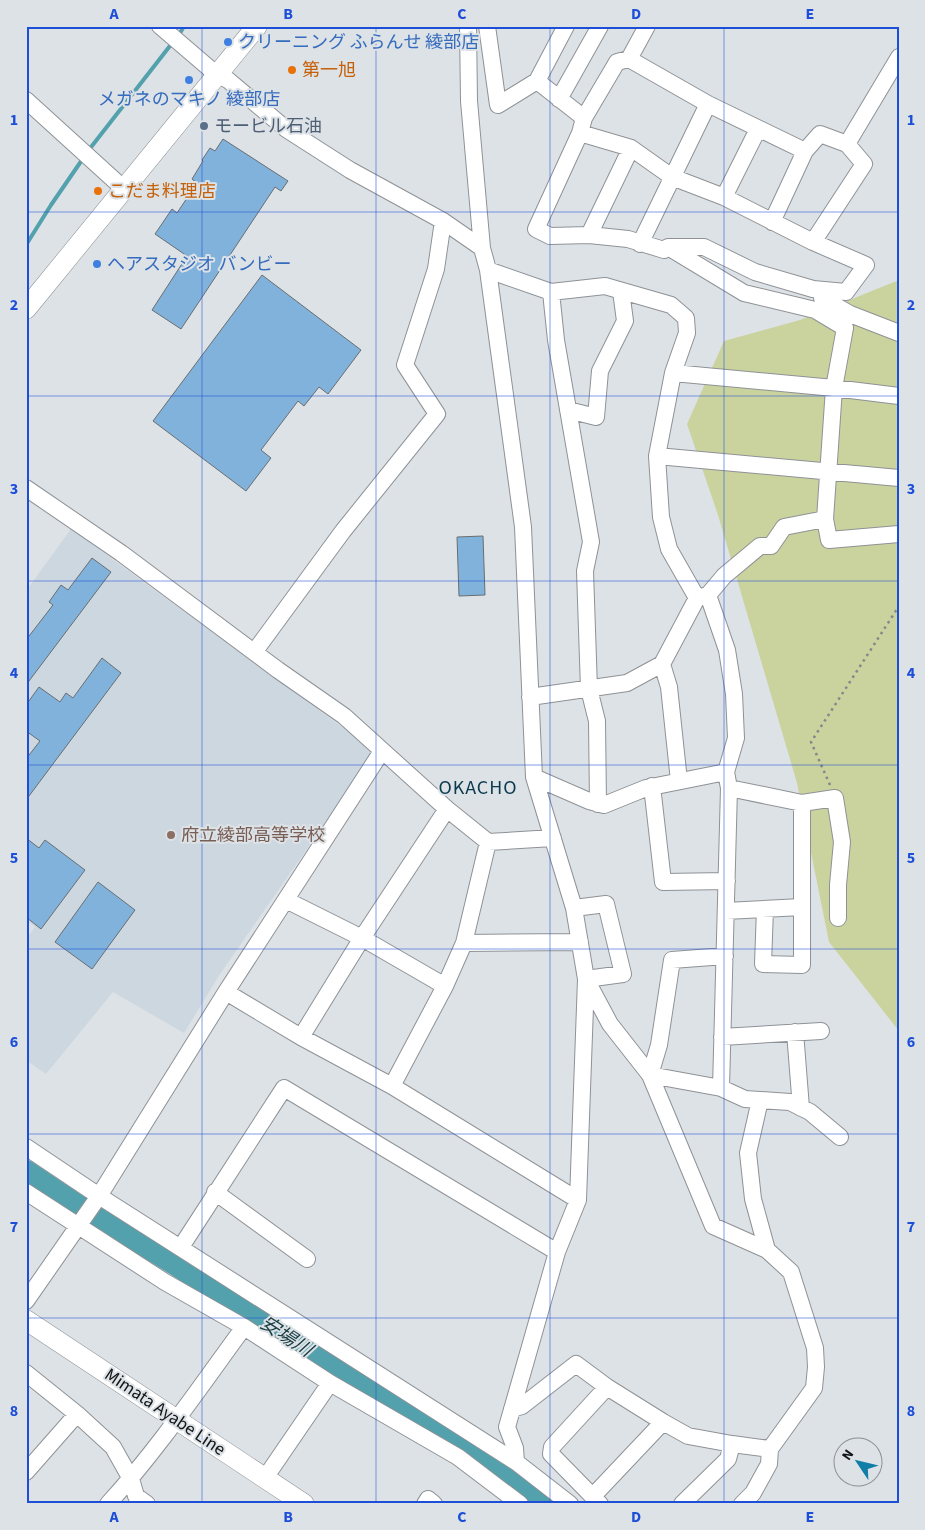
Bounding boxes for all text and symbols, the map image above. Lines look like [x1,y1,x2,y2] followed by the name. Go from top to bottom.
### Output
[108,3,119,25] text: A
[283,3,293,25] text: B
[457,3,467,25] text: C
[631,3,641,25] text: D
[806,3,814,25] text: E
[238,30,479,55] place label: クリーニング ふらんせ 綾部店
[222,36,234,48] marker: クリーニング ふらんせ 綾部店
[302,58,356,83] place label: 第一旭
[286,64,298,76] marker: 第一旭
[183,74,195,86] marker: メガネのマキノ 綾部店
[98,87,280,112] place label: メガネのマキノ 綾部店
[10,109,18,131] text: 1
[907,109,915,131] text: 1
[214,114,322,139] place label: モービル石油
[198,120,210,132] marker: モービル石油
[108,179,216,204] place label: こだま料理店
[92,185,104,197] marker: こだま料理店
[107,252,292,277] place label: ヘアスタジオ バンビー
[91,258,103,270] marker: ヘアスタジオ バンビー
[10,294,18,316] text: 2
[907,294,915,316] text: 2
[10,478,18,500] text: 3
[907,478,915,500] text: 3
[10,662,19,684] text: 4
[907,662,916,684] text: 4
[438,774,518,802] district label: OKACHO
[181,823,325,848] place label: 府立綾部高等学校
[165,829,177,841] marker: 府立綾部高等学校
[10,847,18,869] text: 5
[907,847,915,869] text: 5
[10,1031,18,1053] text: 6
[907,1031,915,1053] text: 6
[10,1216,18,1238] text: 7
[907,1216,915,1238] text: 7
[255,1310,319,1365] water label: 安場川
[100,1362,230,1462] street label: Mimata Ayabe Line
[10,1400,18,1422] text: 8
[907,1400,915,1422] text: 8
[832,1438,882,1488] north arrow
[837,1446,859,1465] text: N
[108,1506,119,1528] text: A
[283,1506,293,1528] text: B
[457,1506,467,1528] text: C
[631,1506,641,1528] text: D
[806,1506,814,1528] text: E

